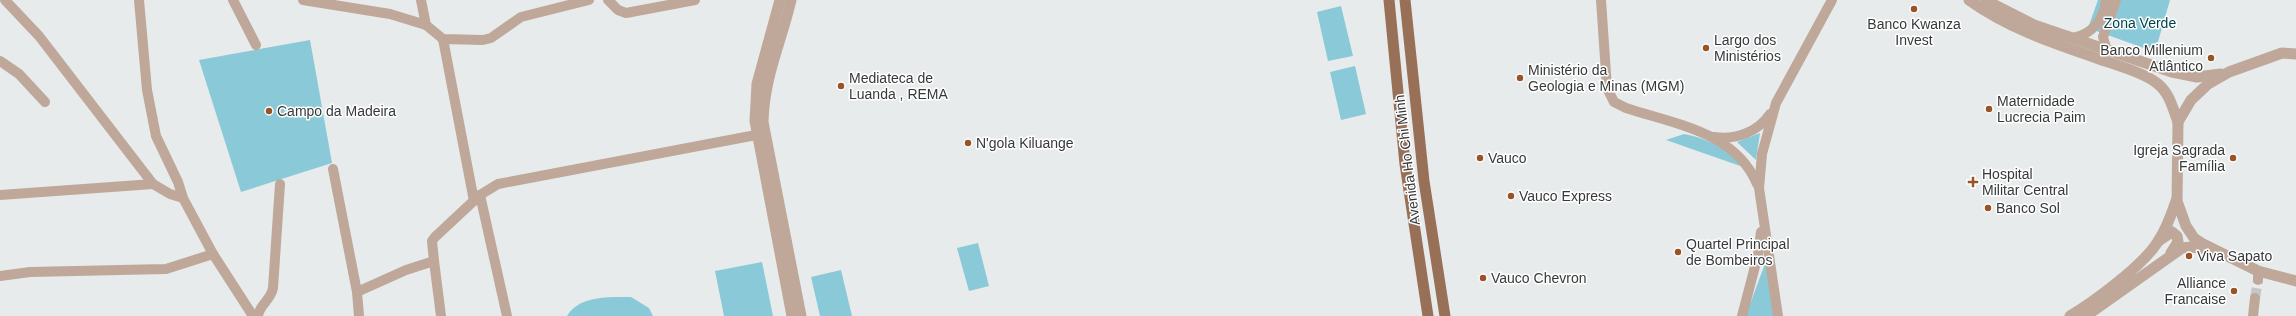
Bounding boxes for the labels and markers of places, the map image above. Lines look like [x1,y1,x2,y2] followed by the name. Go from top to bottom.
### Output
[1909,4,1919,14] marker: Banco Kwanza Invest
[1867,16,1961,48] place label: Banco Kwanza Invest
[1714,32,1781,64] place label: Largo dos Ministérios
[2100,42,2203,74] place label: Banco Millenium Atlântico
[1701,43,1711,53] marker: Largo dos Ministérios
[2206,53,2216,63] marker: Banco Millenium Atlântico
[1528,62,1684,94] place label: Ministério da Geologia e Minas (MGM)
[849,70,948,102] place label: Mediateca de Luanda , REMA
[1515,73,1525,83] marker: Ministério da Geologia e Minas (MGM)
[836,81,846,91] marker: Mediateca de Luanda , REMA
[1997,93,2086,125] place label: Maternidade Lucrecia Paim
[277,103,396,119] place label: Campo da Madeira
[1984,104,1994,114] marker: Maternidade Lucrecia Paim
[264,106,274,116] marker: Campo da Madeira
[976,135,1074,151] place label: N'gola Kiluange
[963,138,973,148] marker: N'gola Kiluange
[2133,142,2225,174] place label: Igreja Sagrada Família
[1488,150,1527,166] place label: Vauco
[1475,153,1485,163] marker: Vauco
[2228,153,2238,163] marker: Igreja Sagrada Família
[1982,166,2068,198] place label: Hospital Militar Central
[1967,176,1979,188] marker: Hospital Militar Central
[1519,188,1612,204] place label: Vauco Express
[1506,191,1516,201] marker: Vauco Express
[1996,200,2060,216] place label: Banco Sol
[1983,203,1993,213] marker: Banco Sol
[1686,236,1790,268] place label: Quartel Principal de Bombeiros
[1673,247,1683,257] marker: Quartel Principal de Bombeiros
[2197,248,2272,264] place label: Viva Sapato
[2184,251,2194,261] marker: Viva Sapato
[1491,270,1586,286] place label: Vauco Chevron
[1478,273,1488,283] marker: Vauco Chevron
[2165,275,2226,307] place label: Alliance Francaise
[2229,286,2239,296] marker: Alliance Francaise

